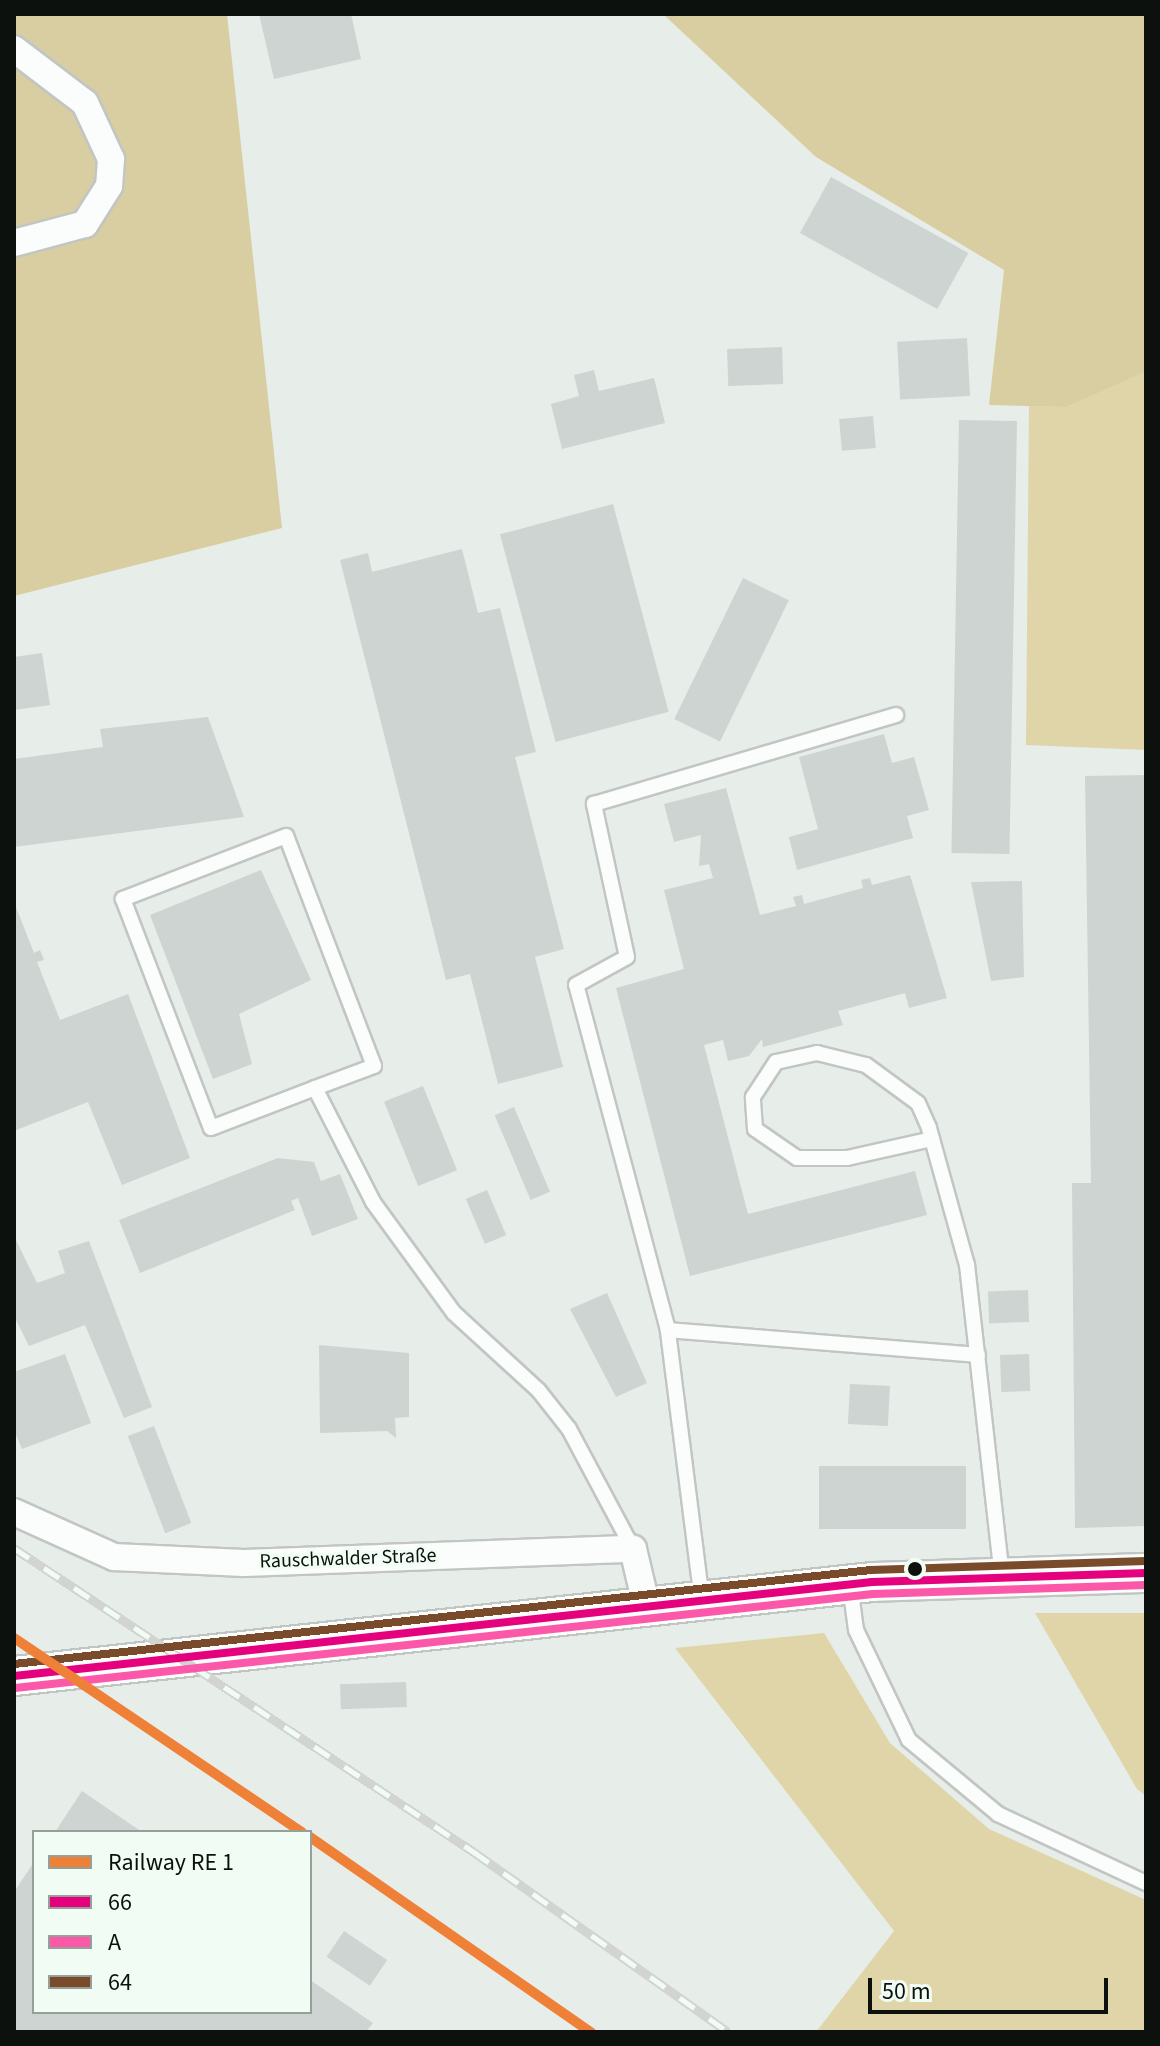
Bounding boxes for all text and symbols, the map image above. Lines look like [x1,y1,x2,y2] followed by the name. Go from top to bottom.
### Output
[259,1544,437,1574] street label: Rauschwalder Straße
[907,1561,923,1577] unlabelled marker
[32,1830,312,2014] legend
[108,1845,234,1880] text: Railway RE 1
[108,1885,132,1920] text: 66
[108,1925,121,1960] text: A
[872,1962,1112,2012] scale bar
[108,1965,132,2000] text: 64
[882,1974,931,2009] text: 50 m

